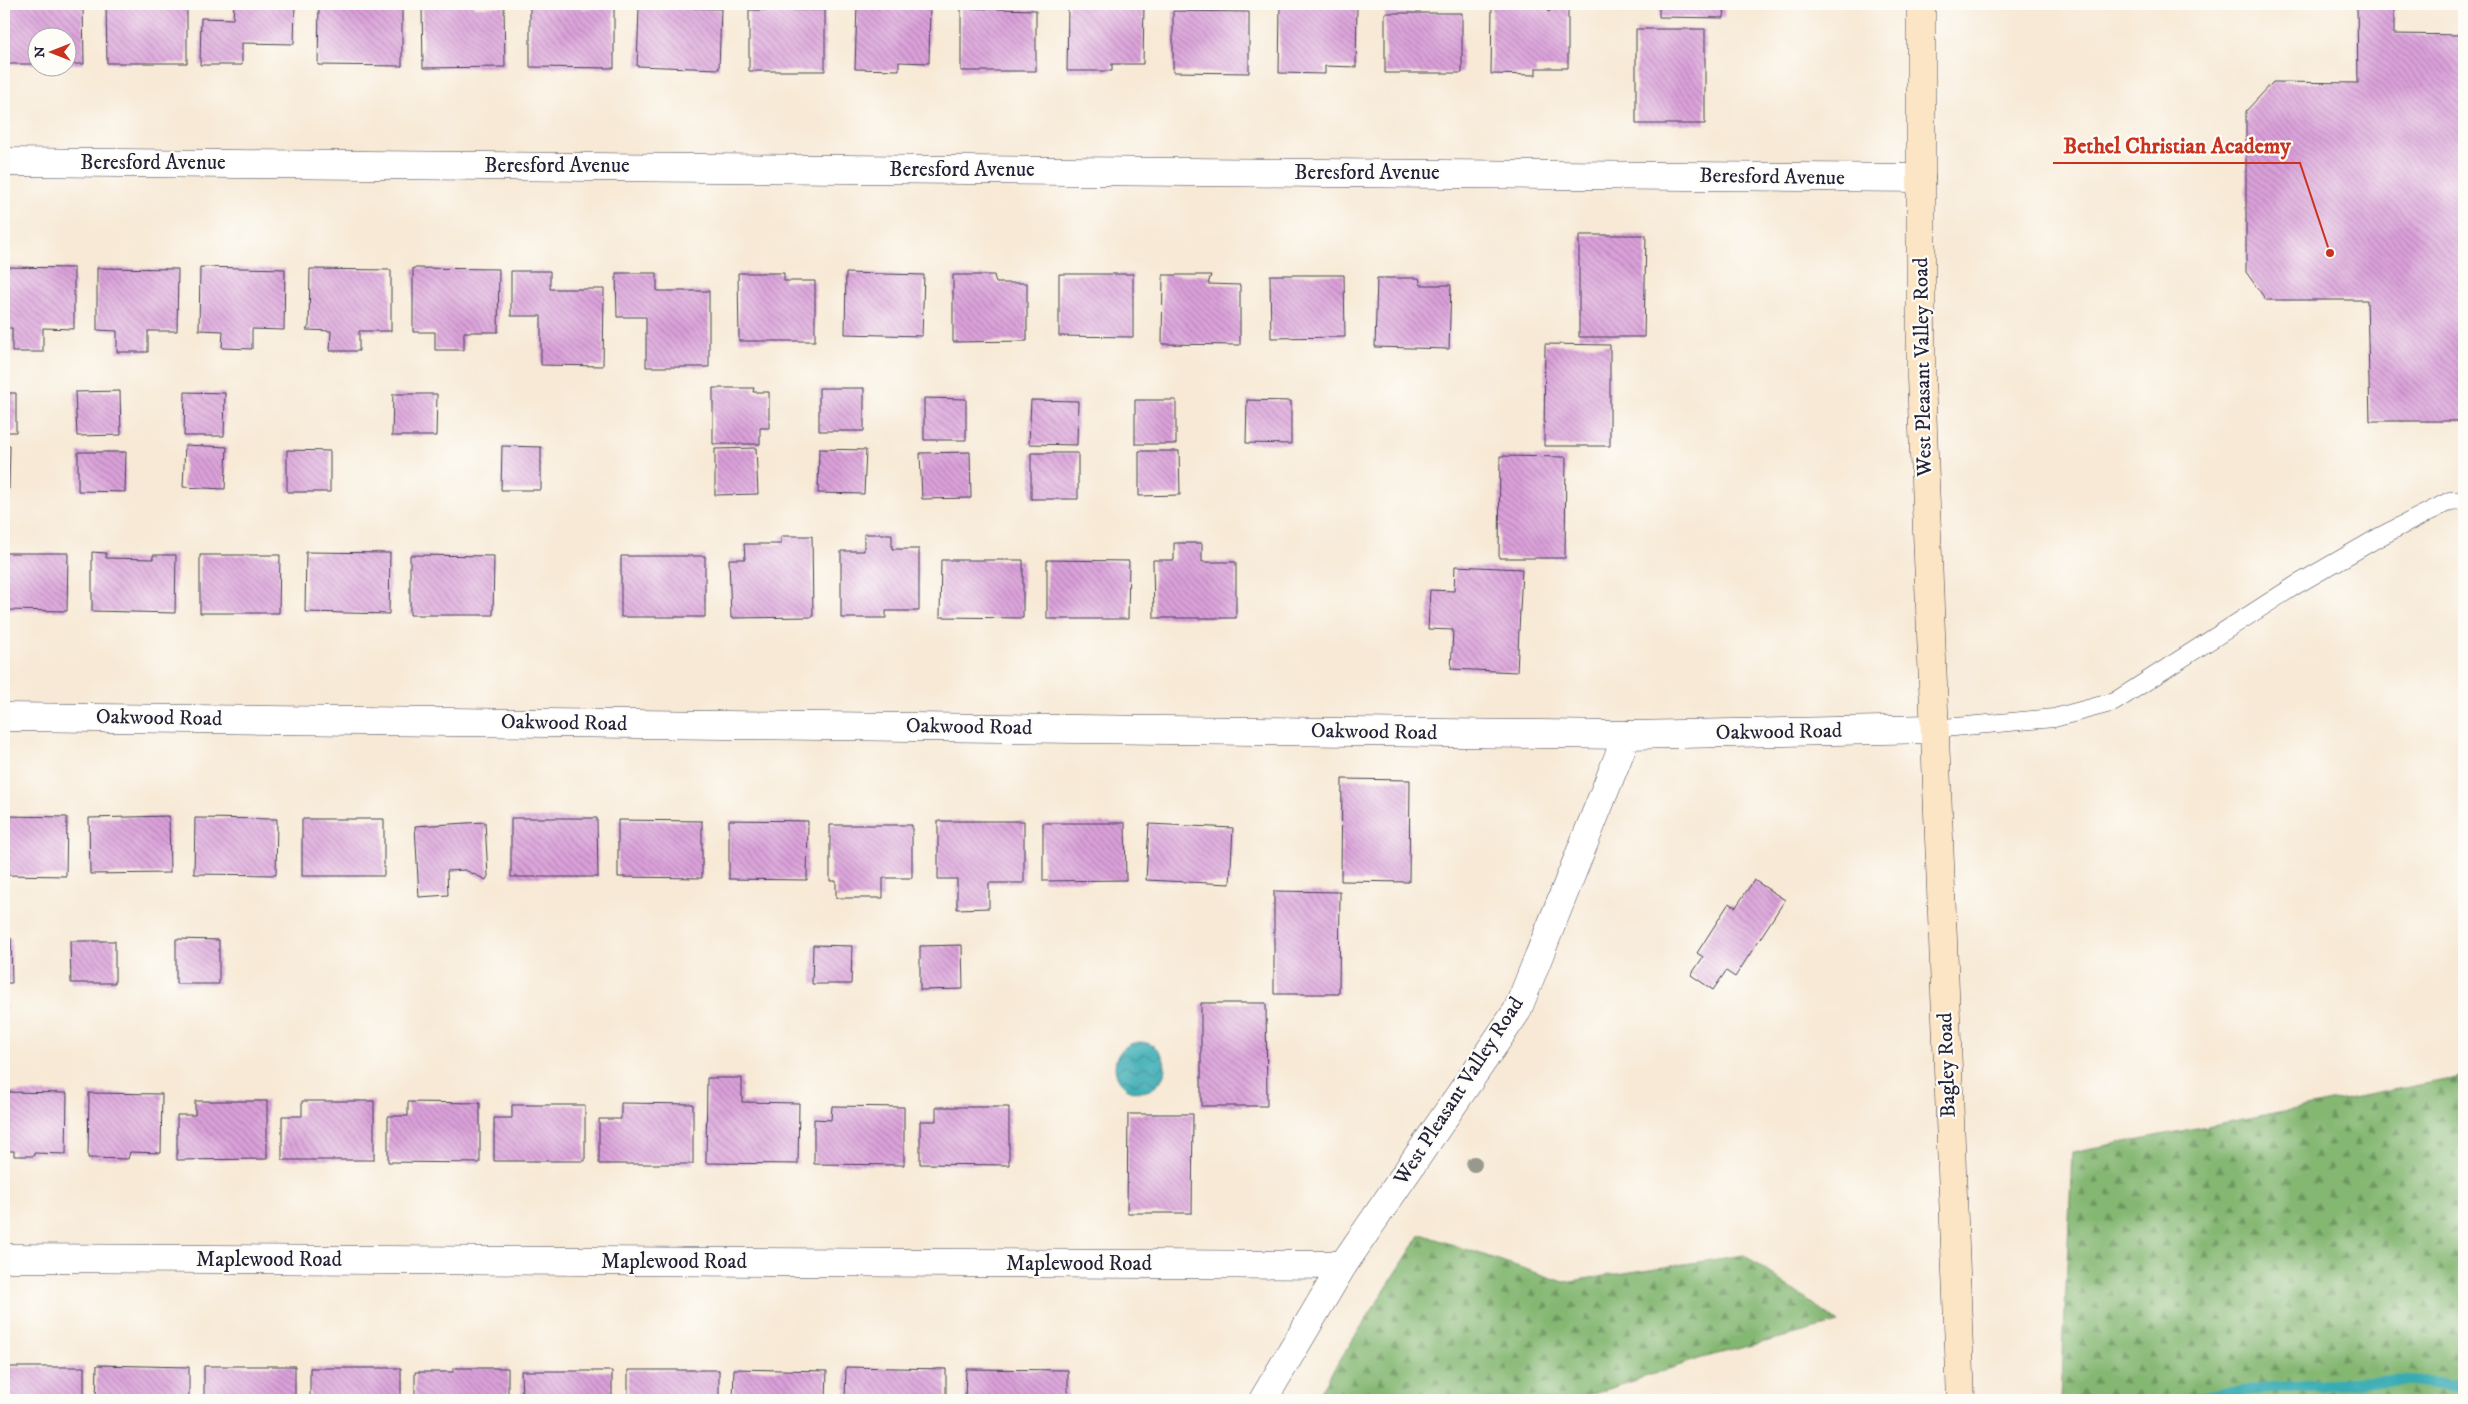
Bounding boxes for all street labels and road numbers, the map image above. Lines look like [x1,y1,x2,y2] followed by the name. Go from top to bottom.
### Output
[80,150,226,176] street label: Beresford Avenue
[484,153,630,179] street label: Beresford Avenue
[889,157,1035,183] street label: Beresford Avenue
[1294,160,1440,186] street label: Beresford Avenue
[1699,163,1845,191] street label: Beresford Avenue
[1908,257,1938,478] street label: West Pleasant Valley Road
[96,704,223,732] street label: Oakwood Road
[501,709,628,737] street label: Oakwood Road
[906,713,1033,741] street label: Oakwood Road
[1311,718,1438,746] street label: Oakwood Road
[1716,718,1843,746] street label: Oakwood Road
[1388,992,1530,1191] street label: West Pleasant Valley Road
[1932,1011,1962,1118] street label: Bagley Road
[196,1247,342,1273] street label: Maplewood Road
[601,1249,747,1275] street label: Maplewood Road
[1006,1251,1152,1277] street label: Maplewood Road

